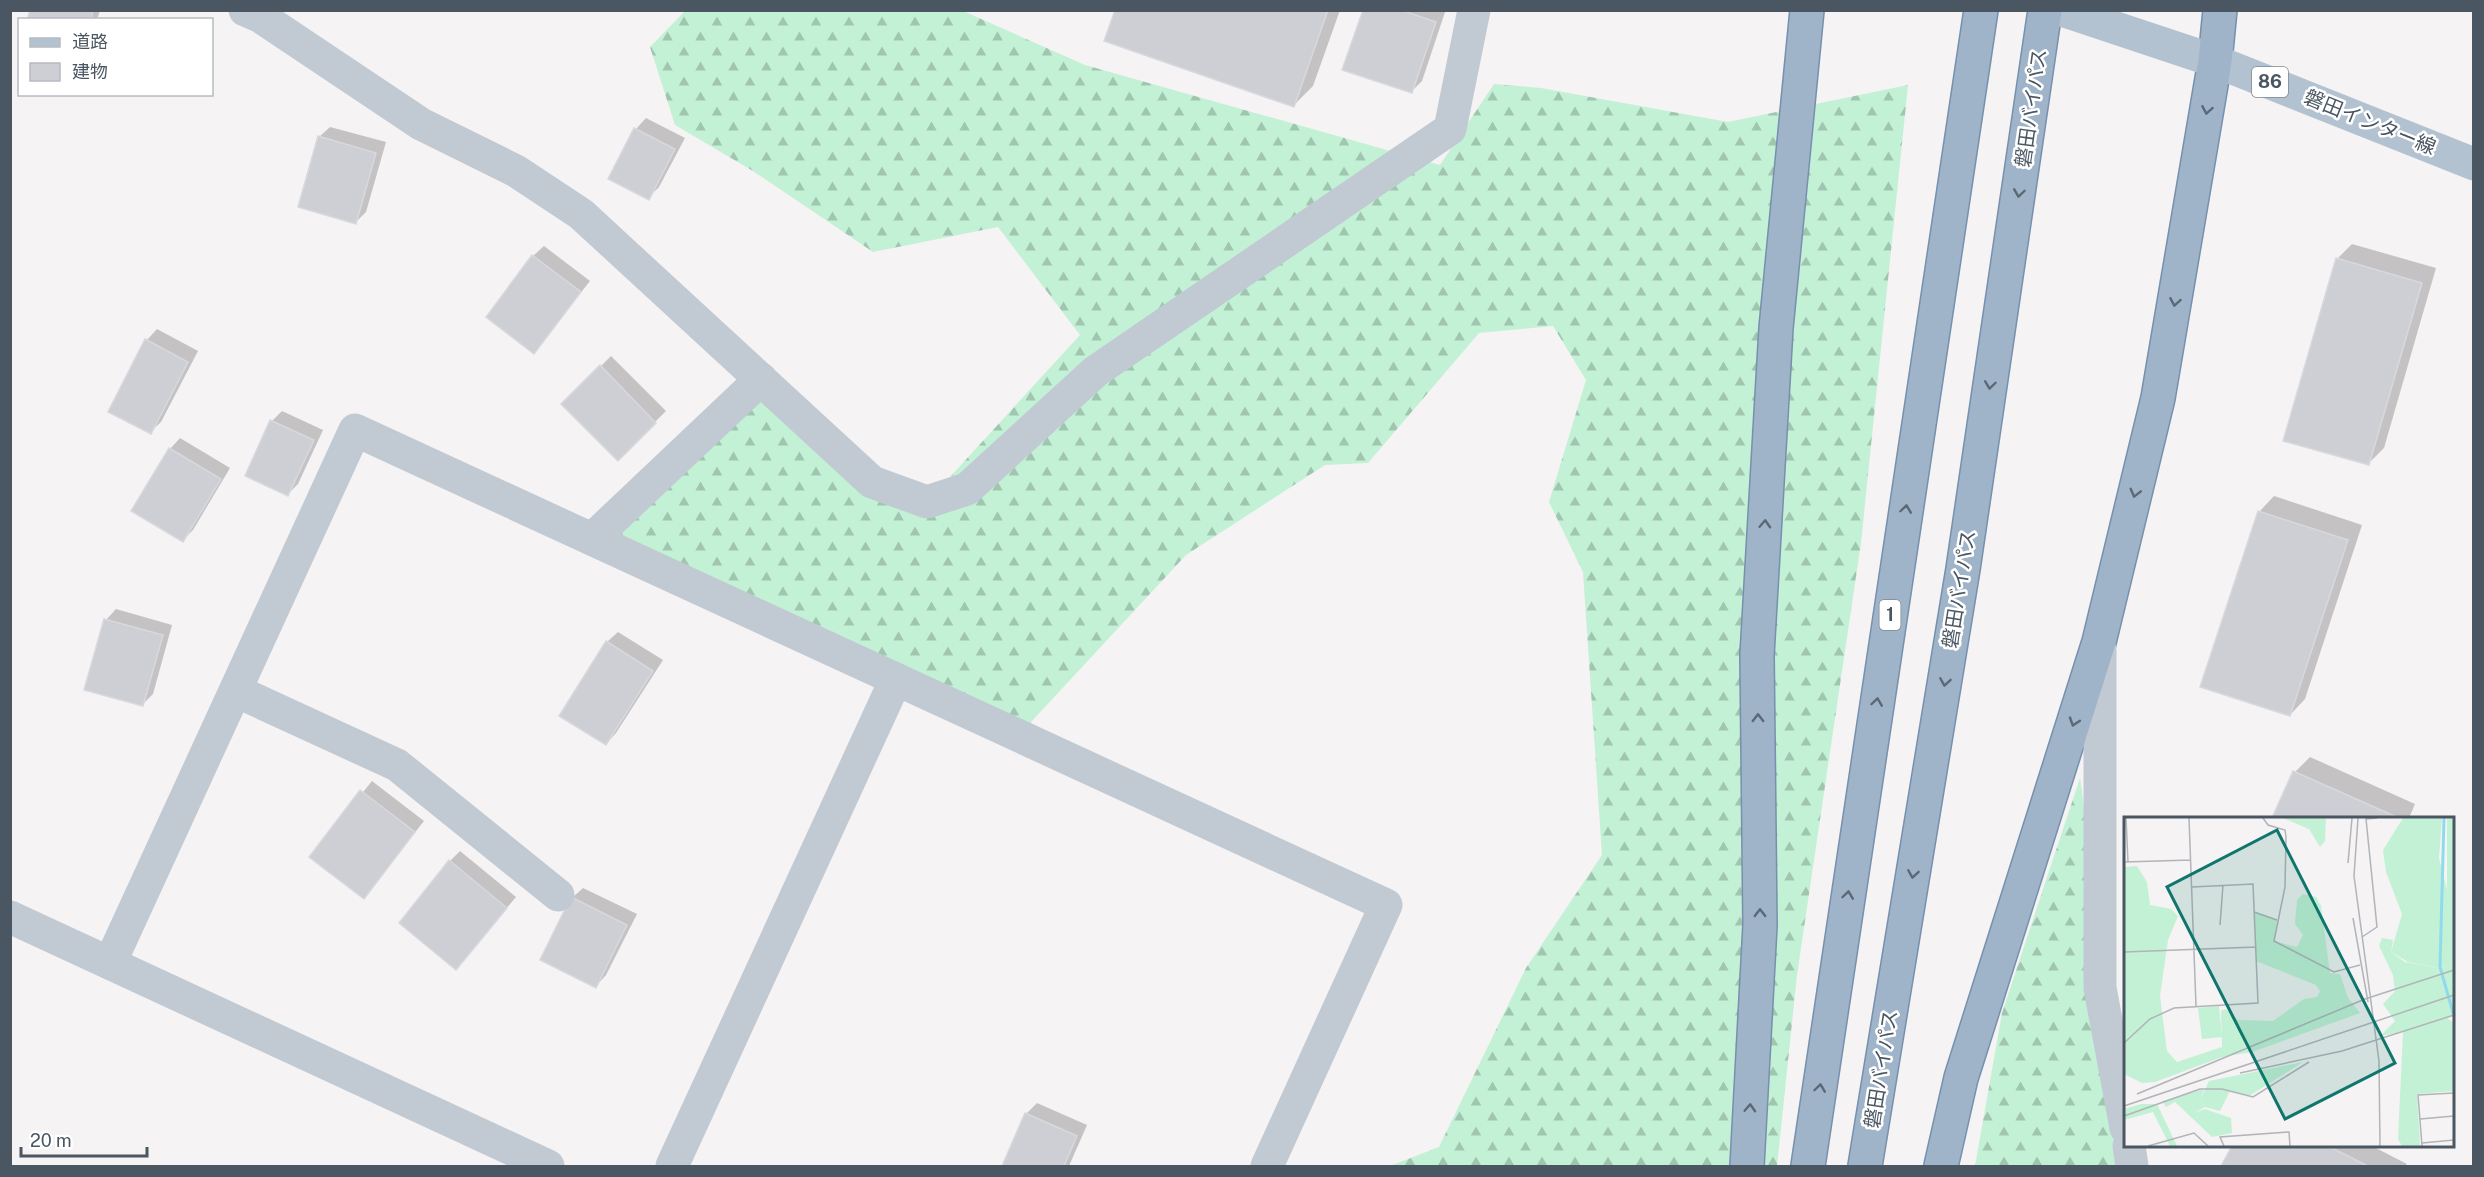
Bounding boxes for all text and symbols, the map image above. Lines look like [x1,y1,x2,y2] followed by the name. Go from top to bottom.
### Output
[18,18,213,96] legend
[72,31,108,52] text: 道路
[2011,47,2051,169] street label: 磐田バイパス
[72,61,108,82] text: 建物
[2252,67,2288,97] road number: 86
[2301,85,2439,159] street label: 磐田インター線
[2201,105,2214,115] one-way arrow
[2013,188,2025,197] one-way arrow
[2169,298,2181,307] one-way arrow
[1985,381,1997,390] one-way arrow
[2130,488,2143,498] one-way arrow
[1899,505,1911,514] one-way arrow
[1758,519,1771,528] one-way arrow
[1938,528,1980,650] street label: 磐田バイパス
[1880,600,1900,630] road number: 1
[1939,677,1951,687] one-way arrow
[1870,697,1883,707] one-way arrow
[1752,714,1764,723] one-way arrow
[2069,716,2081,727] one-way arrow
[2124,817,2454,1147] inset map
[1908,870,1920,879] one-way arrow
[1842,890,1854,900] one-way arrow
[1753,909,1766,918] one-way arrow
[1860,1008,1902,1130] street label: 磐田バイパス
[1813,1083,1825,1092] one-way arrow
[1743,1104,1756,1113] one-way arrow
[21,1120,147,1158] scale bar
[30,1130,72,1151] text: 20 m

